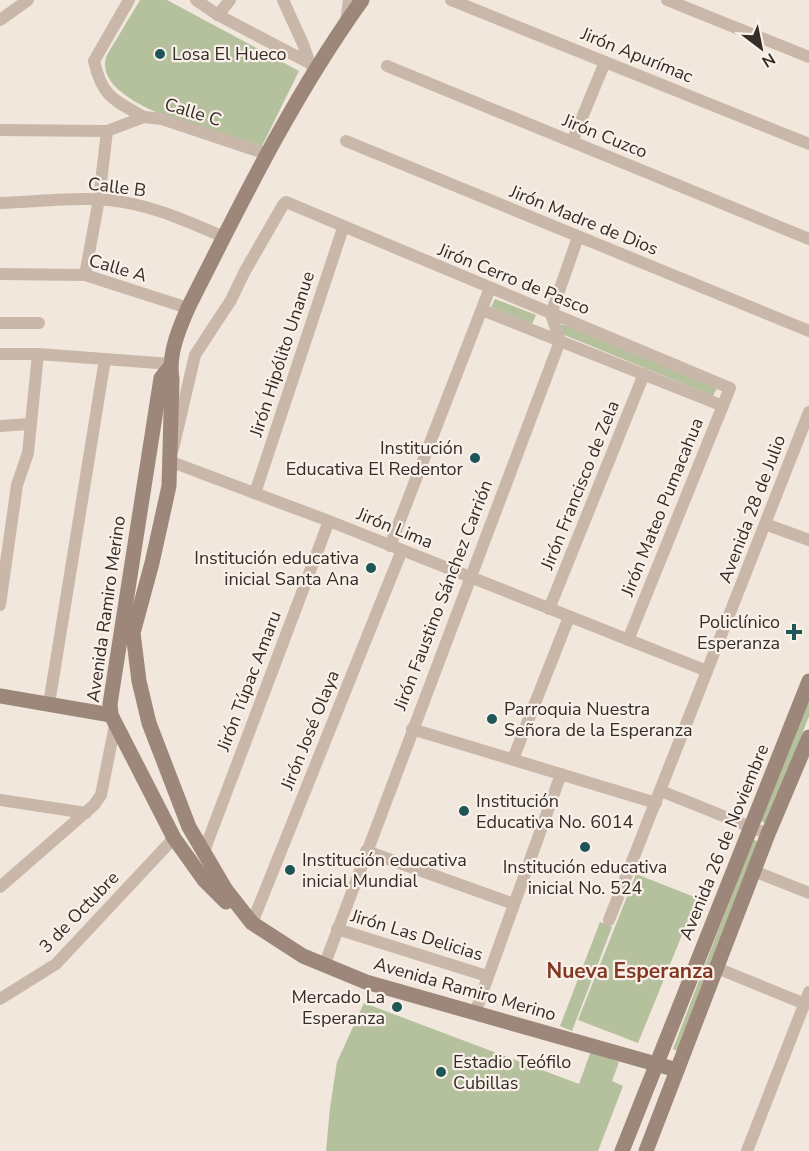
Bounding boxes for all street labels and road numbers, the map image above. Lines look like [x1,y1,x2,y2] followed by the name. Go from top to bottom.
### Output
[576,21,697,88] street label: Jirón Apurímac
[162,92,224,132] street label: Calle C
[558,108,651,164] street label: Jirón Cuzco
[87,172,147,202] street label: Calle B
[505,179,662,261] street label: Jirón Madre de Dios
[434,237,593,320] street label: Jirón Cerro de Pasco
[86,248,150,288] street label: Calle A
[244,268,320,441] street label: Jirón Hipólito Unanue
[535,397,625,574] street label: Jirón Francisco de Zela
[615,414,709,601] street label: Jirón Mateo Pumacahua
[713,432,791,586] street label: Avenida 28 de Julio
[388,476,498,714] street label: Jirón Faustino Sánchez Carrión
[352,501,437,554] street label: Jirón Lima
[81,514,131,704] street label: Avenida Ramiro Merino
[211,607,287,756] street label: Jirón Túpac Amaru
[275,667,345,794] street label: Jirón José Olaya
[674,740,774,944] street label: Avenida 26 de Noviembre
[34,866,124,958] street label: 3 de Octubre
[347,903,486,966] street label: Jirón Las Delicias
[371,952,559,1026] street label: Avenida Ramiro Merino

